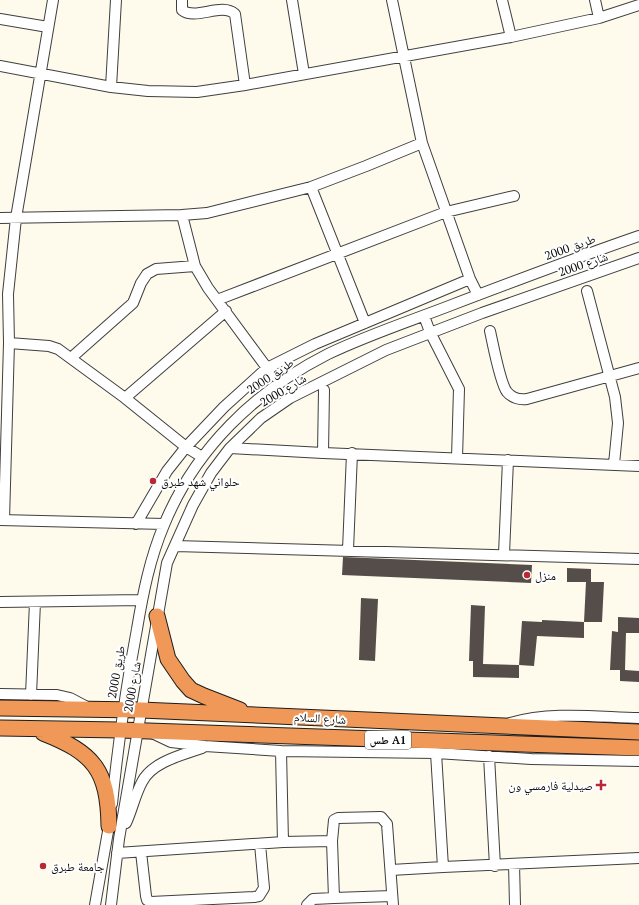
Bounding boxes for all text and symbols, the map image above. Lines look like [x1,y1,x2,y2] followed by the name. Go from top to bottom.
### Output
[542,231,598,263] street label: طريق 2000
[556,249,610,280] street label: شارع 2000
[244,355,296,397] street label: طريق 2000
[257,370,309,411] street label: شارع 2000
[161,474,240,492] place label: حلواني شهد طبرق
[148,476,158,486] marker: حلواني شهد طبرق
[535,568,556,583] place label: منزل
[522,570,532,580] marker: منزل
[104,644,128,699] street label: طريق 2000
[120,660,145,714] street label: شارع 2000
[293,709,347,728] street label: شارع السلام
[365,731,411,749] road number: طس A1
[508,778,593,796] place label: صيدلية فارمسي ون
[596,780,606,790] marker: صيدلية فارمسي ون
[51,859,105,874] place label: جامعة طبرق
[38,861,48,871] marker: جامعة طبرق

